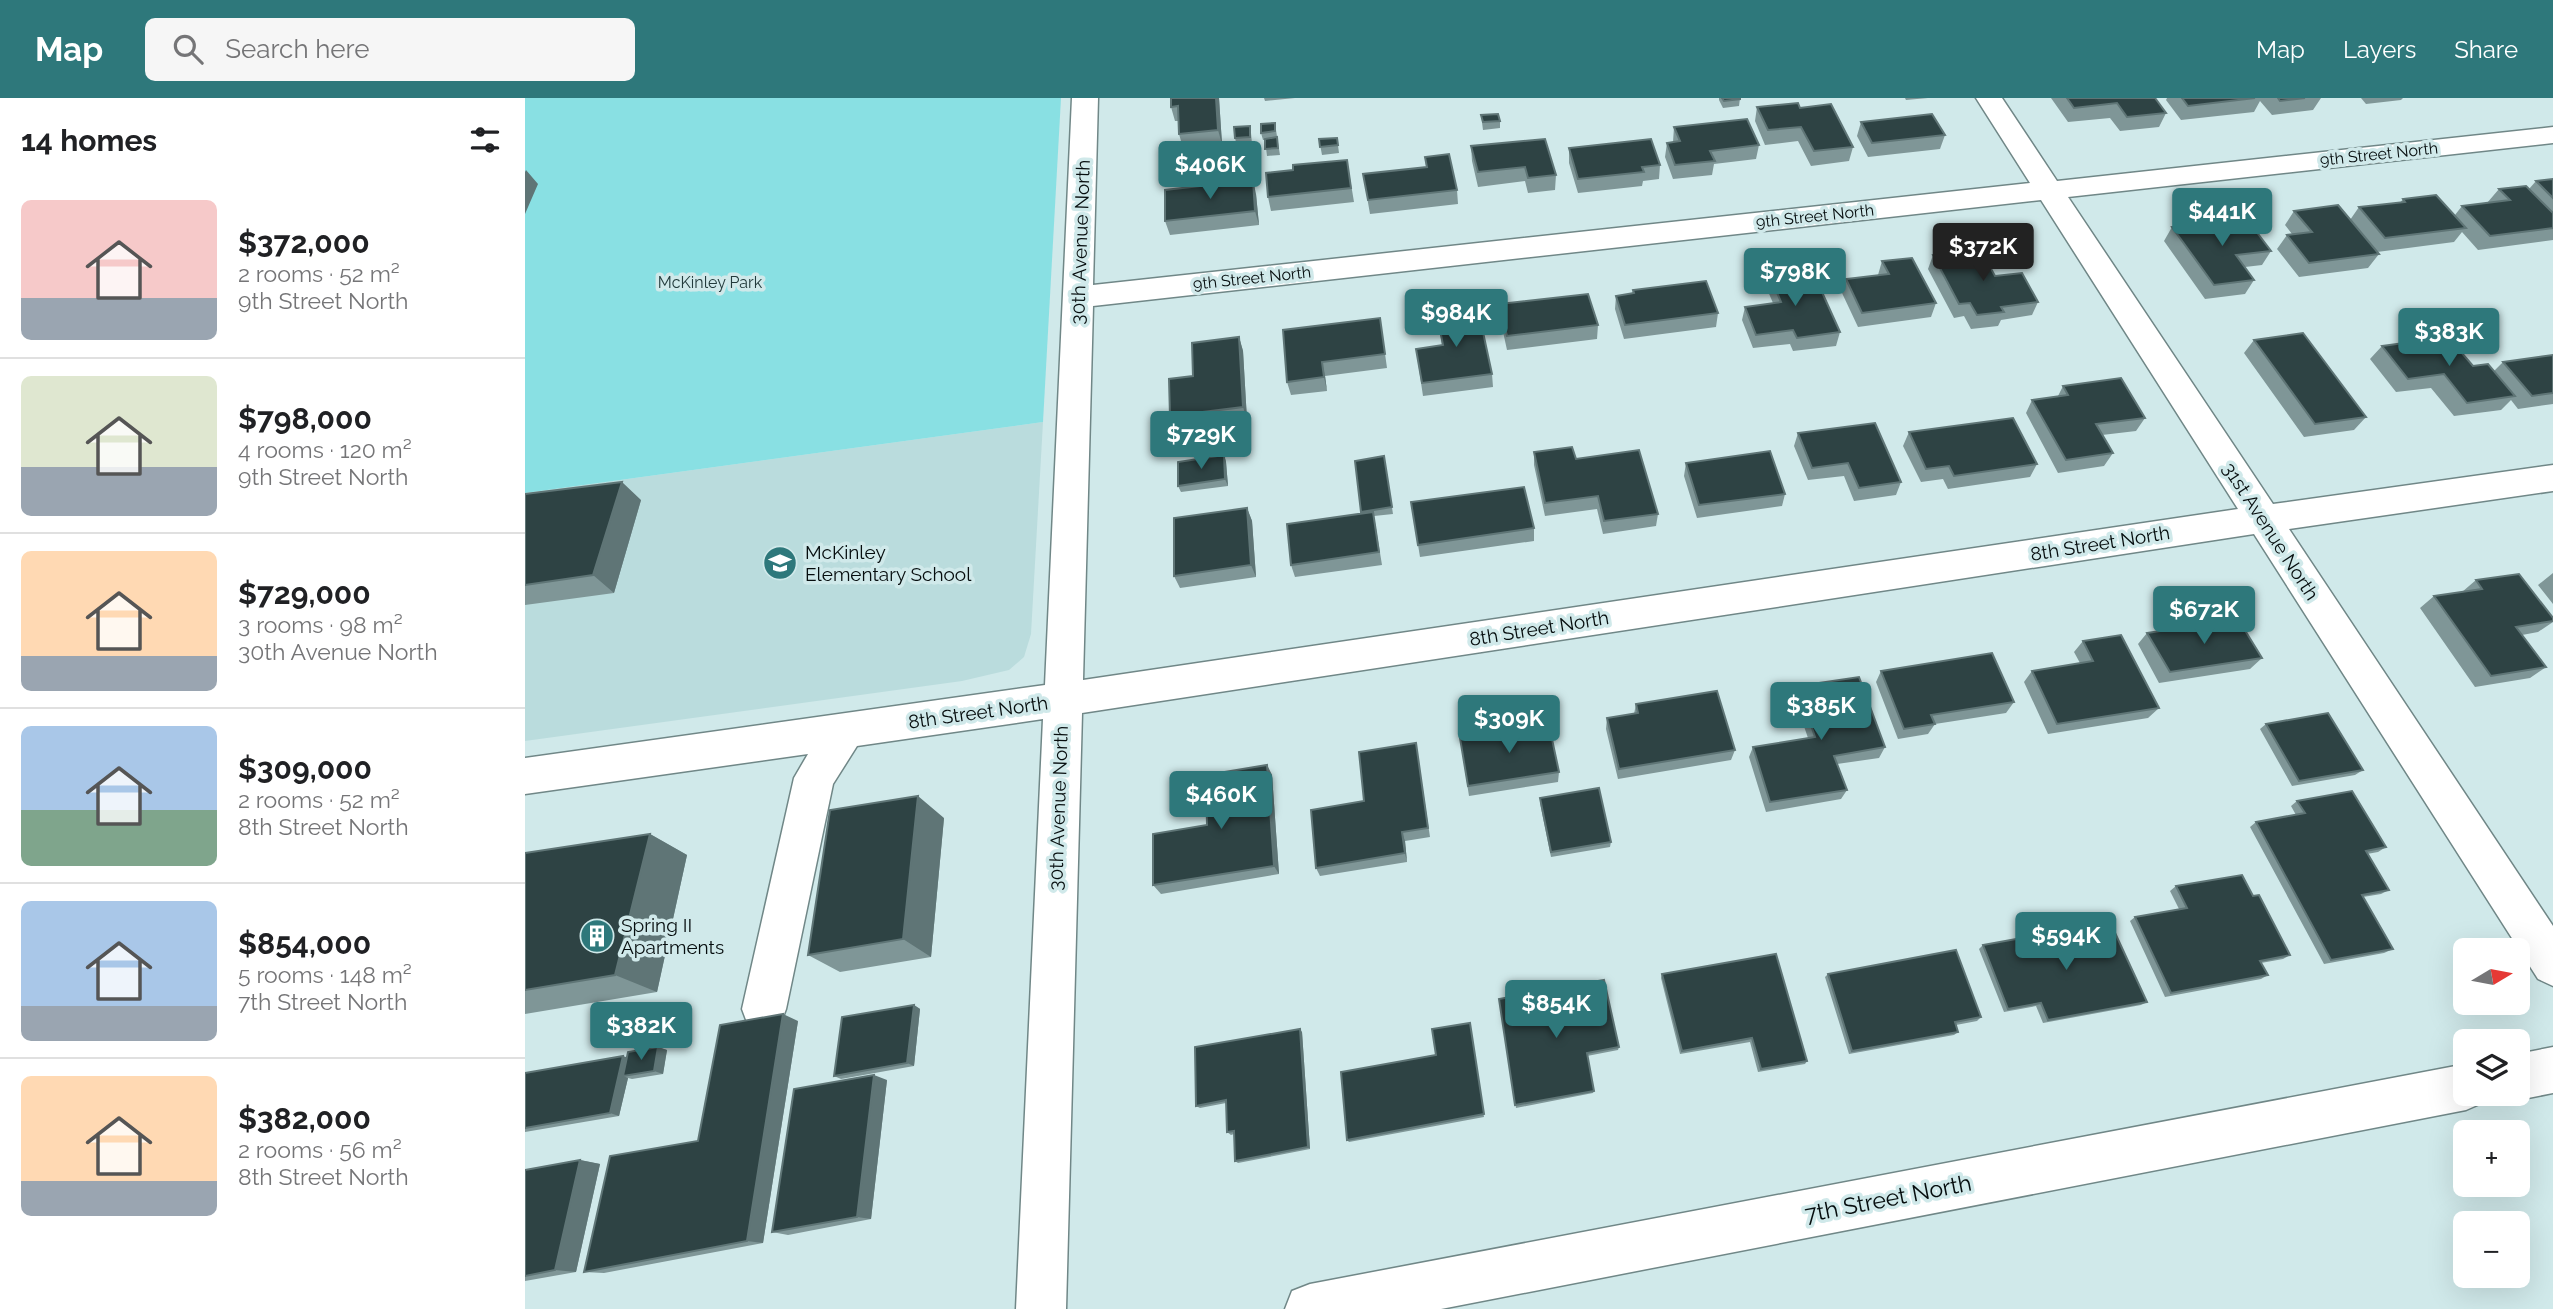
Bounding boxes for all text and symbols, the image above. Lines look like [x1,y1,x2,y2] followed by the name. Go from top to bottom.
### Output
[145,18,635,81] search box
[35,30,103,69] text: Map
[169,30,207,68] icon: search
[225,34,370,64] text: Search here
[2256,35,2305,64] text: Map
[2343,35,2416,64] text: Layers
[2454,35,2518,64] text: Share
[466,121,504,159] icon: filters
[21,123,157,158] text: 14 homes
[2319,138,2439,170] street label: 9th Street North
[1161,141,1259,201] pin: $406K
[1174,150,1246,177] text: $406K
[1066,159,1094,325] street label: 30th Avenue North
[2173,188,2271,248] pin: $441K
[2188,197,2256,224] text: $441K
[1755,200,1875,232] street label: 9th Street North
[1934,223,2032,283] pin: $372K
[238,225,370,260] text: $372,000
[77,228,161,312] icon: home
[1949,232,2017,259] text: $372K
[1746,248,1844,308] pin: $798K
[1760,257,1830,284] text: $798K
[238,260,400,287] text: 2 rooms · 52 m²
[1192,262,1312,294] street label: 9th Street North
[658,273,763,292] park label: McKinley Park
[238,287,409,314] text: 9th Street North
[1407,289,1505,349] pin: $984K
[1421,298,1491,325] text: $984K
[2400,308,2498,368] pin: $383K
[2414,317,2484,344] text: $383K
[238,401,372,436] text: $798,000
[77,404,161,488] icon: home
[1152,412,1250,471] pin: $729K
[1166,420,1236,447] text: $729K
[238,436,412,463] text: 4 rooms · 120 m²
[2218,458,2324,604] street label: 31st Avenue North
[238,463,409,490] text: 9th Street North
[2029,521,2171,565] street label: 8th Street North
[805,541,972,585] place label: McKinley Elementary School
[761,544,799,582] school or university icon: McKinley Elementary School
[238,576,371,611] text: $729,000
[77,579,161,663] icon: home
[2155,587,2253,646] pin: $672K
[2169,595,2239,622] text: $672K
[1468,606,1610,650] street label: 8th Street North
[238,611,403,638] text: 3 rooms · 98 m²
[238,638,438,665] text: 30th Avenue North
[1772,682,1870,742] pin: $385K
[907,691,1049,733] street label: 8th Street North
[1786,691,1856,718] text: $385K
[1460,696,1558,755] pin: $309K
[1474,704,1544,731] text: $309K
[1044,725,1072,891] street label: 30th Avenue North
[238,751,372,786] text: $309,000
[77,754,161,838] icon: home
[1172,772,1270,831] pin: $460K
[1185,780,1257,807] text: $460K
[238,786,400,813] text: 2 rooms · 52 m²
[238,813,409,840] text: 8th Street North
[2017,912,2115,972] pin: $594K
[621,914,724,958] place label: Spring II Apartments
[578,917,616,955] building icon: Spring II Apartments
[2031,921,2101,948] text: $594K
[238,926,371,961] text: $854,000
[77,929,161,1013] icon: home
[2453,938,2531,1015] north arrow
[2453,938,2530,1288] map controls
[238,961,412,988] text: 5 rooms · 148 m²
[1507,981,1605,1040] pin: $854K
[238,988,407,1015] text: 7th Street North
[1521,989,1591,1016] text: $854K
[592,1002,690,1062] pin: $382K
[606,1011,676,1038] text: $382K
[2453,1029,2530,1106] button: layers
[238,1101,371,1136] text: $382,000
[77,1104,161,1188] icon: home
[2453,1120,2530,1197] button: +
[238,1136,402,1163] text: 2 rooms · 56 m²
[238,1163,409,1190] text: 8th Street North
[1802,1169,1974,1227] street label: 7th Street North
[2453,1211,2530,1288] button: −

